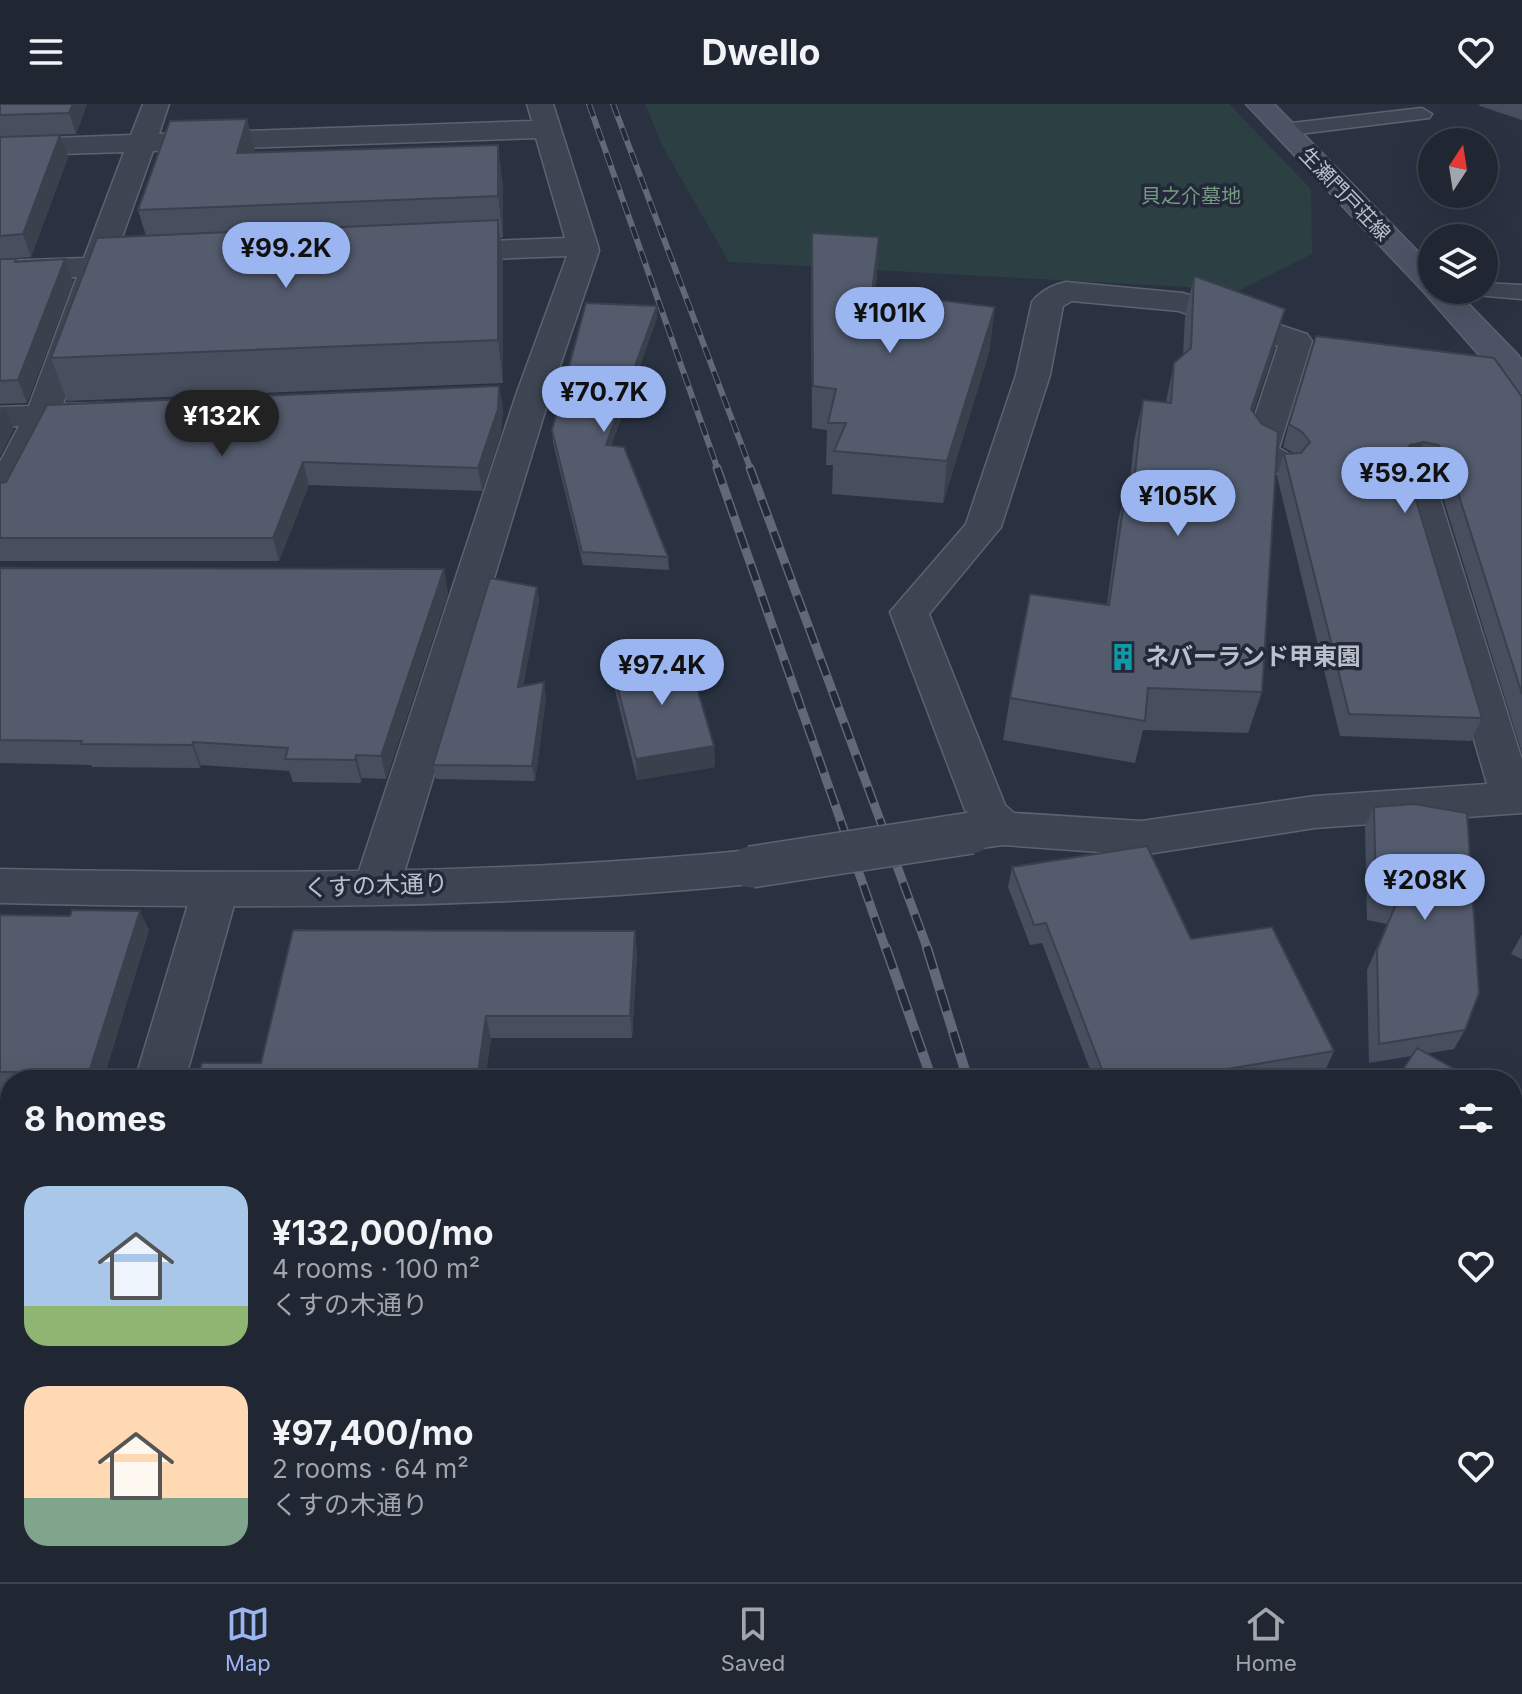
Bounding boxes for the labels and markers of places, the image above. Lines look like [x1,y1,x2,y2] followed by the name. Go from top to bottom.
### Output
[221,222,351,290] pin: ¥99.2K
[834,287,946,355] pin: ¥101K
[539,366,669,434] pin: ¥70.7K
[166,390,278,458] pin: ¥132K
[1340,447,1470,515] pin: ¥59.2K
[1122,470,1234,538] pin: ¥105K
[597,639,727,707] pin: ¥97.4K
[1108,642,1138,672] building icon: ネバーランド甲東園
[1145,642,1361,671] place label: ネバーランド甲東園
[1369,854,1481,922] pin: ¥208K

